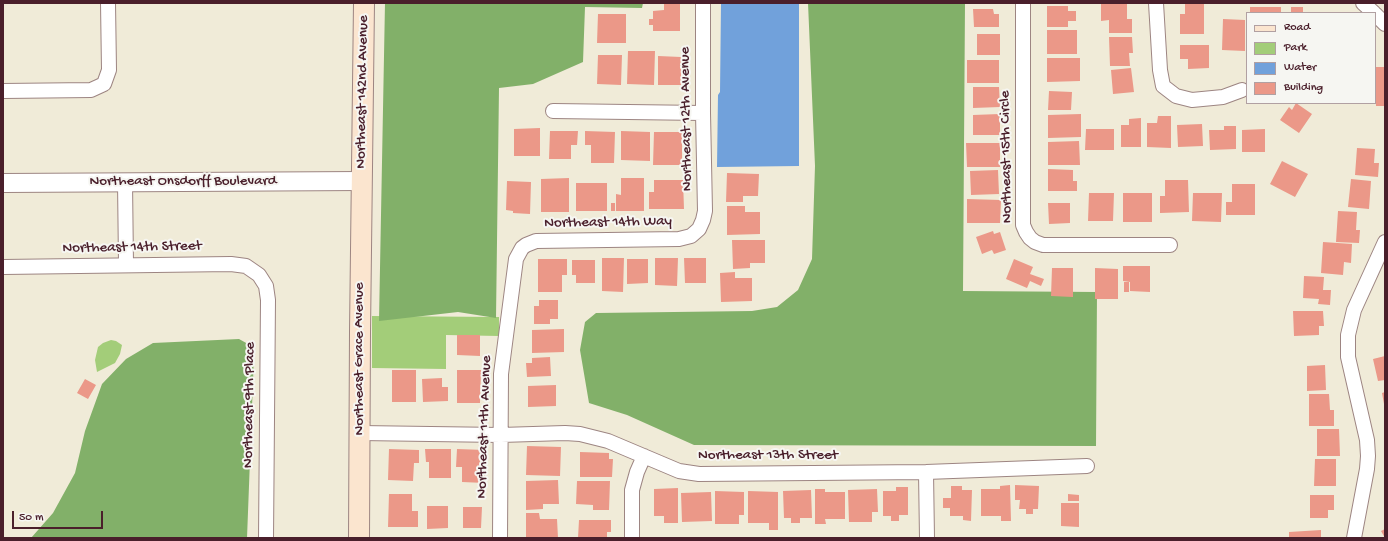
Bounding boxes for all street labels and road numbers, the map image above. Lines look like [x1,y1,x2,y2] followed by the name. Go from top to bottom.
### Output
[353,15,373,169] street label: Northeast 142nd Avenue
[677,47,697,191] street label: Northeast 12th Avenue
[997,90,1017,224] street label: Northeast 15th Circle
[89,173,277,191] street label: Northeast Onsdorff Boulevard
[544,213,672,233] street label: Northeast 14th Way
[62,238,202,258] street label: Northeast 14th Street
[351,283,369,435] street label: Northeast Grace Avenue
[240,342,260,468] street label: Northeast 9th Place
[474,355,496,499] street label: Northeast 11th Avenue
[698,447,838,465] street label: Northeast 13th Street

